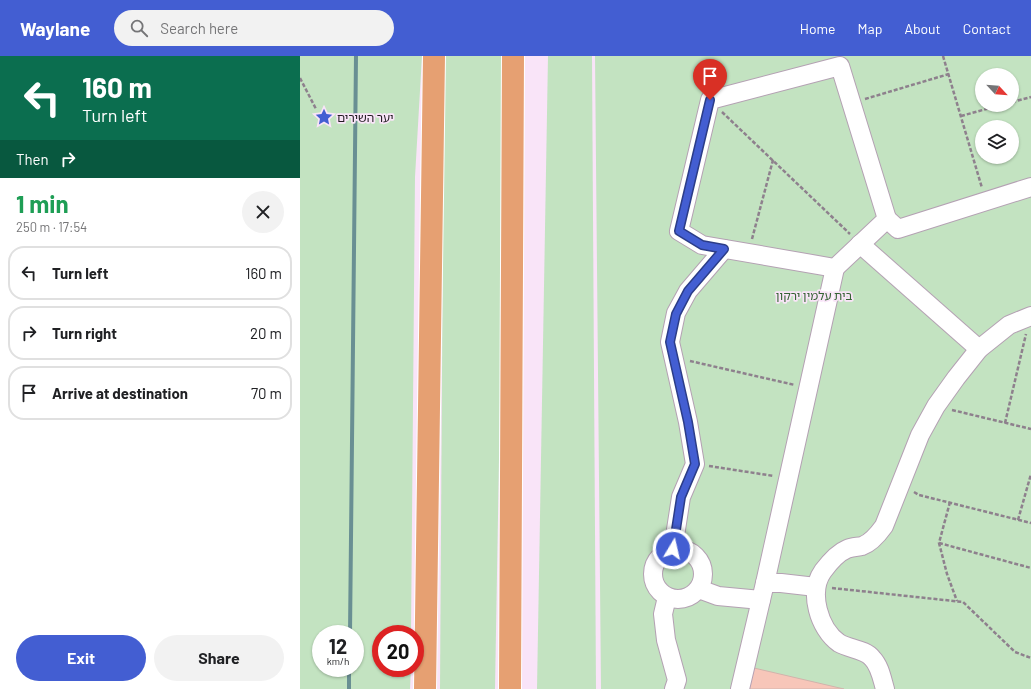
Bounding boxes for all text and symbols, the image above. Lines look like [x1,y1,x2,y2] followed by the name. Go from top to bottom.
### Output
[114,10,394,46] search box
[20,17,90,40] text: Waylane
[128,17,150,39] icon: search
[160,19,238,37] text: Search here
[800,20,836,37] text: Home
[858,20,882,37] text: Map
[904,20,941,37] text: About
[963,20,1011,37] text: Contact
[693,59,727,100] pin
[699,65,721,87] icon: arrive
[975,68,1019,112] north arrow
[975,68,1019,164] map controls
[82,70,152,104] text: 160 m
[16,72,68,124] icon: left
[82,104,148,126] text: Turn left
[314,107,334,127] place icon: יער השירים
[337,110,394,124] place label: יער השירים
[975,120,1019,164] button: layers
[57,148,79,170] icon: right
[16,150,49,168] text: Then
[16,189,69,218] text: 1 min
[242,191,284,233] button: close
[16,219,87,235] text: 250 m · 17:54
[18,262,40,284] icon: left
[52,264,108,282] text: Turn left
[245,264,282,282] text: 160 m
[776,288,852,302] park label: בית עלמין ירקון
[18,322,40,344] icon: right
[52,324,117,342] text: Turn right
[250,324,282,342] text: 20 m
[18,382,40,404] icon: arrive
[52,384,188,402] text: Arrive at destination
[251,384,282,402] text: 70 m
[652,528,694,570] position arrow
[372,625,424,677] speed limit sign: 20
[329,634,347,658] text: 12
[16,635,146,681] button: Exit
[154,635,284,681] button: Share
[327,655,349,667] text: km/h

